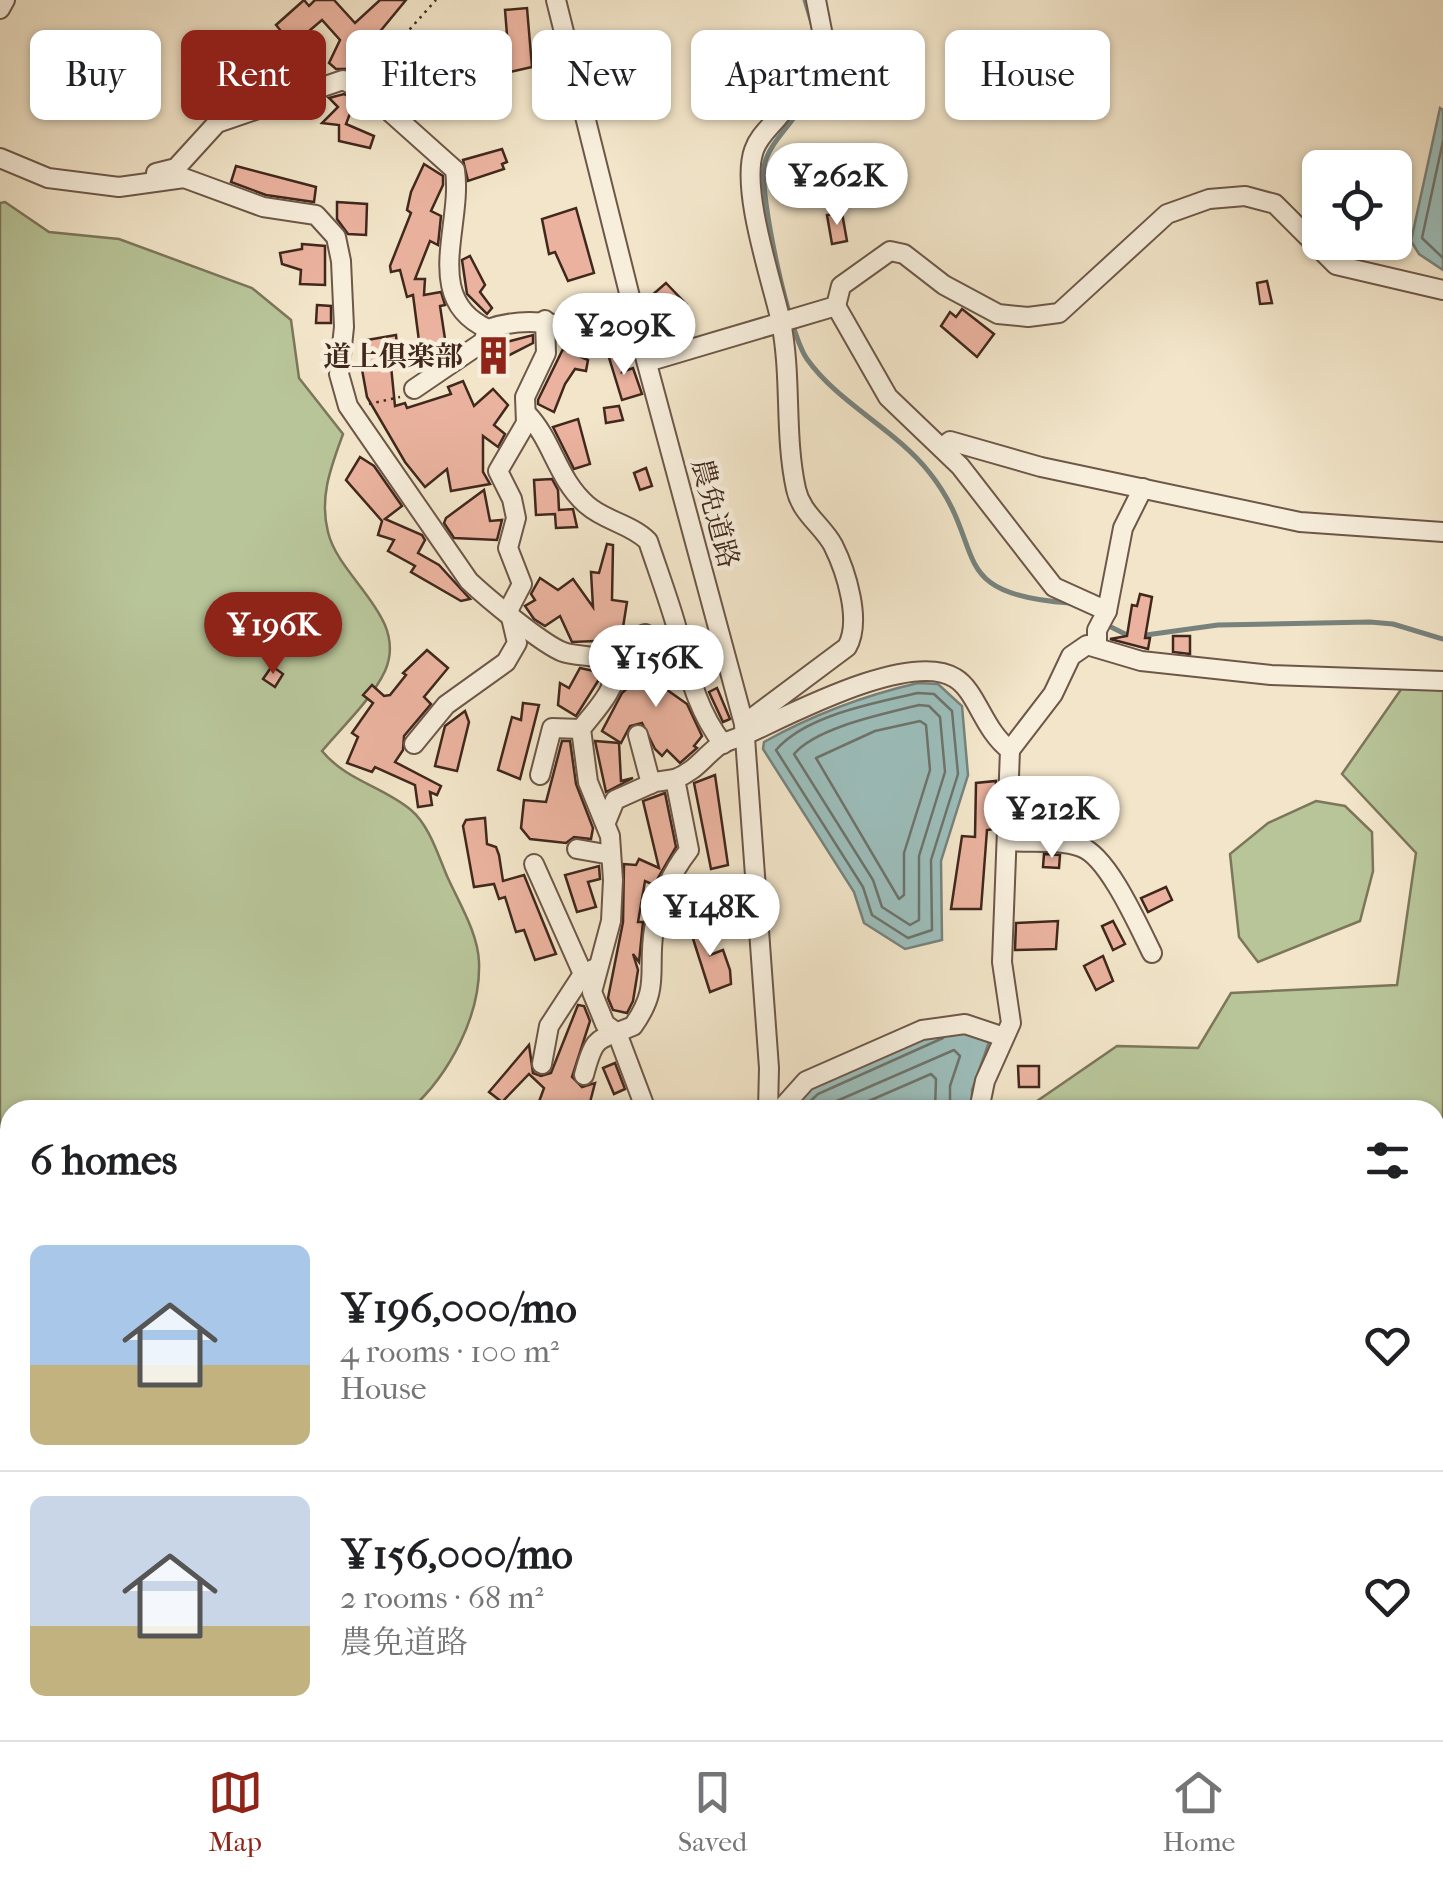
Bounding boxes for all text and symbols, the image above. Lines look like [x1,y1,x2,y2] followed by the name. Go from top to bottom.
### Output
[30,30,161,120] chip: Buy
[181,30,326,120] chip: Rent
[346,30,512,120] chip: Filters
[532,30,671,120] chip: New
[691,30,925,120] chip: Apartment
[945,30,1110,120] chip: House
[767,143,907,228] pin: ¥262K
[1302,150,1412,260] map controls
[1302,150,1412,260] button: locate
[788,157,886,194] text: ¥262K
[554,293,694,378] pin: ¥209K
[574,307,674,344] text: ¥209K
[472,335,514,377] building icon: 道上倶楽部
[323,340,463,373] place label: 道上倶楽部
[685,455,746,571] street label: 農免道路
[203,592,343,677] pin: ¥196K
[226,606,320,643] text: ¥196K
[586,625,726,710] pin: ¥156K
[611,639,701,676] text: ¥156K
[982,776,1122,861] pin: ¥212K
[1006,790,1098,827] text: ¥212K
[640,874,780,959] pin: ¥148K
[663,888,757,925] text: ¥148K
[1360,1133,1415,1188] icon: filters
[30,1136,177,1185] text: 6 homes
[340,1284,577,1333] text: ¥196,000/mo
[110,1285,230,1405] icon: home
[1360,1318,1415,1373] icon: heart
[340,1333,559,1370] text: 4 rooms · 100 m²
[340,1370,427,1407] text: House
[340,1530,573,1579] text: ¥156,000/mo
[110,1536,230,1656] icon: home
[1360,1569,1415,1624] icon: heart
[340,1579,544,1616] text: 2 rooms · 68 m²
[340,1624,468,1661] text: 農免道路
[208,1765,263,1858] tab: Map
[678,1765,747,1858] tab: Saved
[1163,1765,1235,1858] tab: Home

